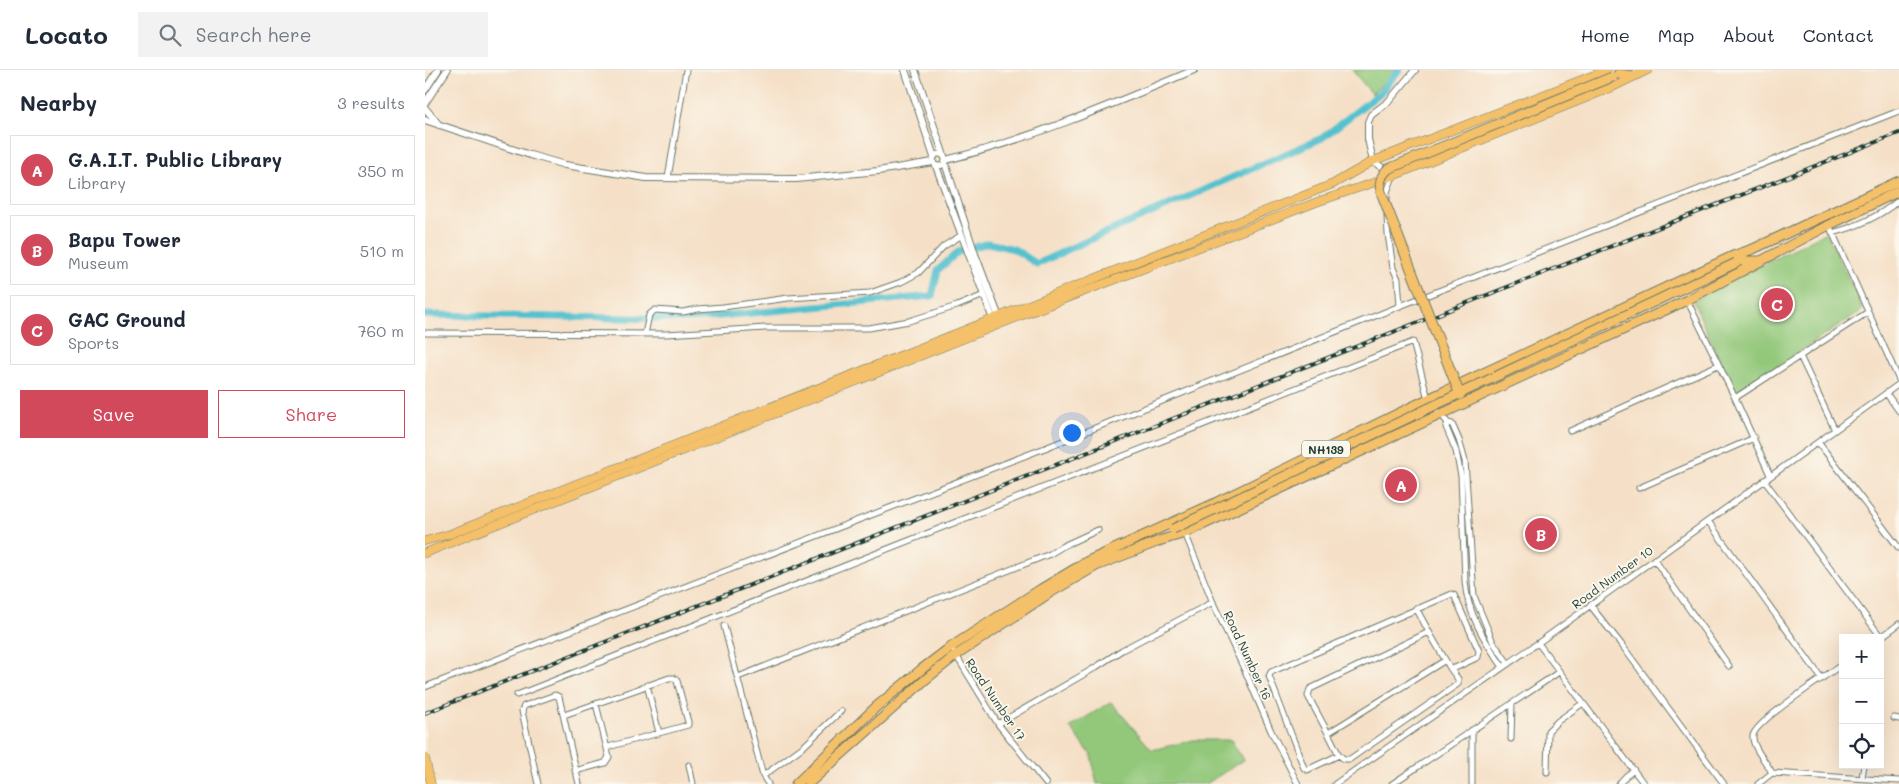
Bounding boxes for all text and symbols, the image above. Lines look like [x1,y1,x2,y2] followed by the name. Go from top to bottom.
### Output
[138,12,488,57] search box
[25,19,108,50] text: Locato
[156,21,184,49] icon: search
[196,22,311,47] text: Search here
[1581,23,1630,47] text: Home
[1658,23,1694,47] text: Map
[1722,23,1775,47] text: About
[1803,23,1874,47] text: Contact
[20,89,97,116] text: Nearby
[337,92,405,113] text: 3 results
[68,147,282,172] text: G.A.I.T. Public Library
[31,160,43,181] text: A
[358,160,404,181] text: 350 m
[68,172,126,193] text: Library
[68,227,181,252] text: Bapu Tower
[32,240,42,261] text: B
[360,240,404,261] text: 510 m
[68,252,129,273] text: Museum
[1761,285,1793,323] pin: C
[68,307,186,332] text: GAC Ground
[31,320,43,341] text: C
[358,320,404,341] text: 760 m
[68,332,119,353] text: Sports
[20,390,208,438] button: Save
[218,390,405,438] button: Share
[1059,420,1085,446] your location
[1302,440,1350,458] road number: NH139
[1385,466,1417,504] pin: A
[1525,515,1557,553] pin: B
[1568,542,1656,612] street label: Road Number 10
[1220,608,1276,702] street label: Road Number 16
[1839,634,1884,769] map controls
[1839,634,1884,679] button: +
[963,655,1030,743] street label: Road Number 17
[1839,679,1884,724] button: −
[1839,724,1884,769] button: locate

